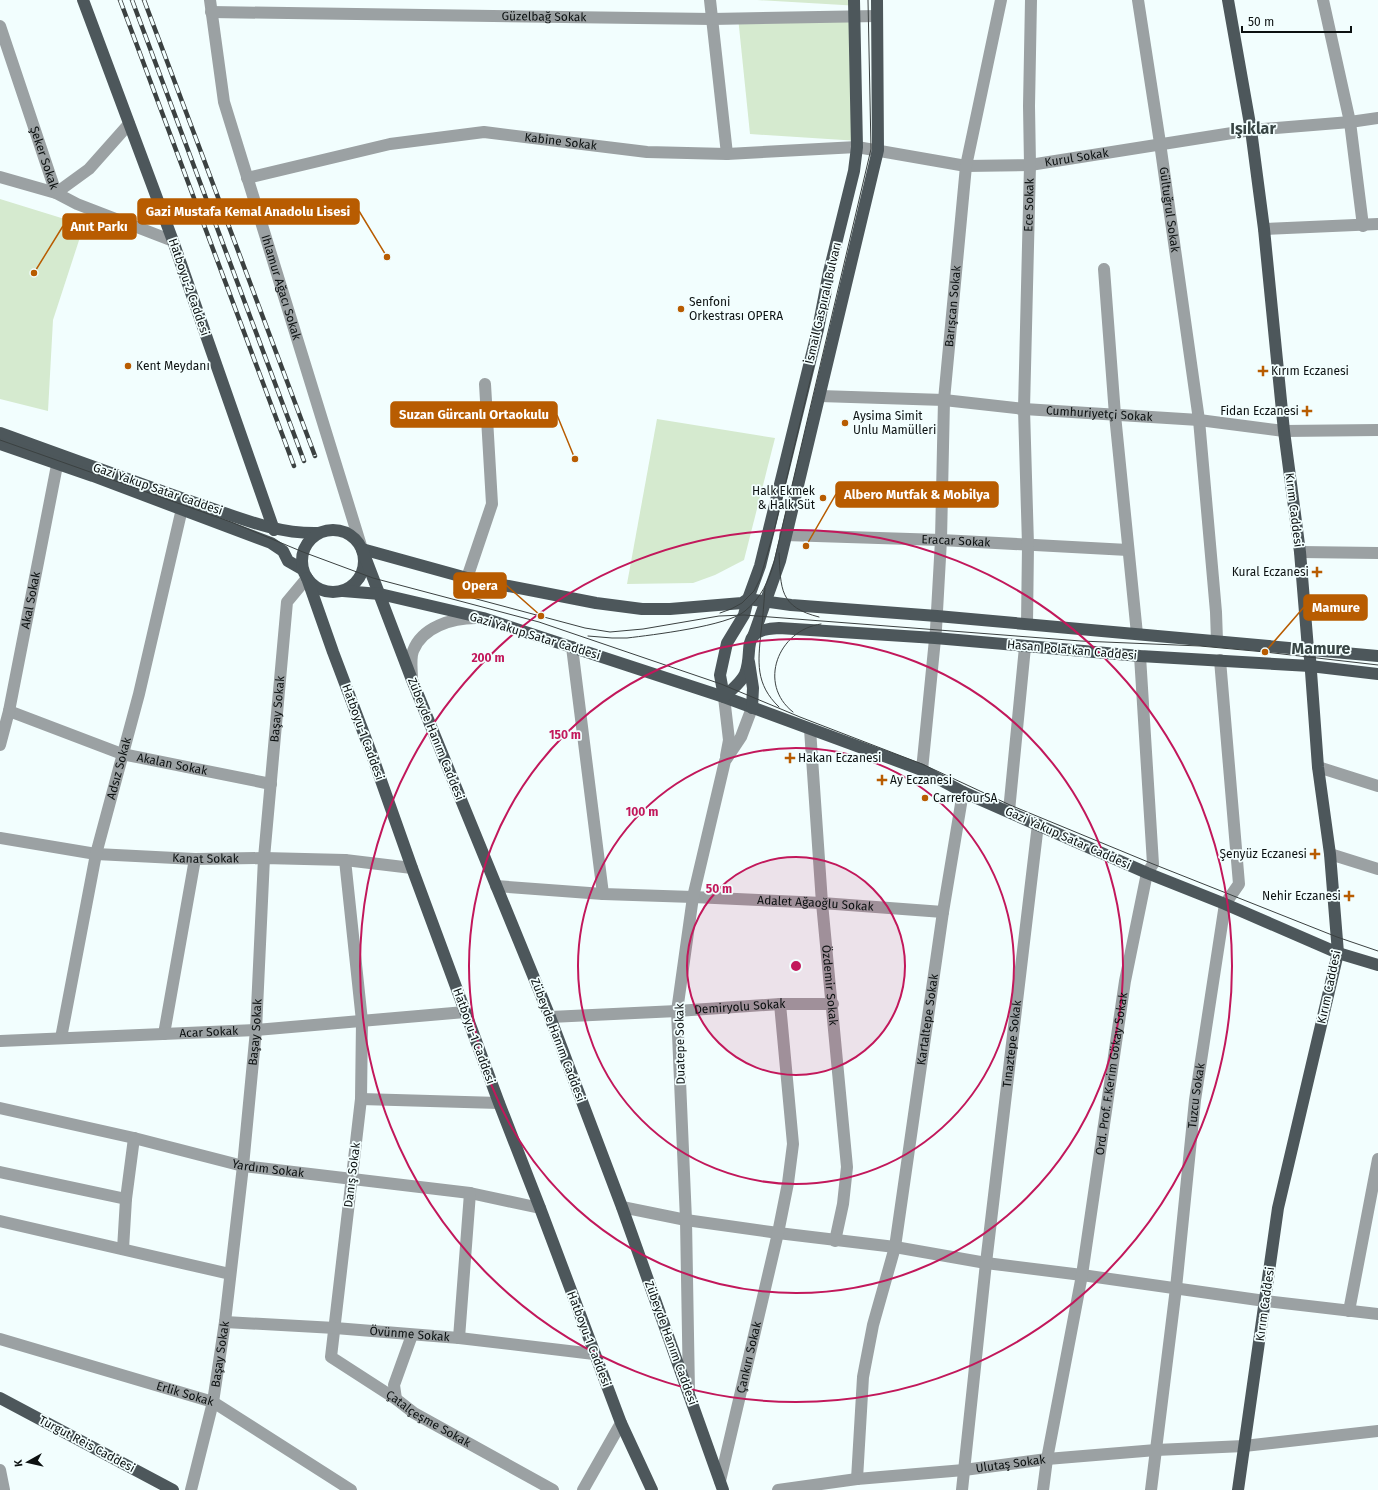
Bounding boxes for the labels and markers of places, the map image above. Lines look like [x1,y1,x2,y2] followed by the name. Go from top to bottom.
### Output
[138,199,359,224] callout: Gazi Mustafa Kemal Anadolu Lisesi
[63,214,136,239] callout: Anıt Parkı
[689,295,783,323] place label: Senfoni Orkestrası OPERA
[676,304,686,314] marker: Senfoni Orkestrası OPERA
[136,359,210,373] place label: Kent Meydanı
[123,361,133,371] marker: Kent Meydanı
[1271,364,1349,378] place label: Kırım Eczanesi
[1258,366,1268,376] marker: Kırım Eczanesi
[391,402,557,427] callout: Suzan Gürcanlı Ortaokulu
[1220,404,1299,418] place label: Fidan Eczanesi
[1302,406,1312,416] marker: Fidan Eczanesi
[853,409,936,437] place label: Aysima Simit Unlu Mamülleri
[840,418,850,428] marker: Aysima Simit Unlu Mamülleri
[836,482,998,507] callout: Albero Mutfak & Mobilya
[752,484,816,512] place label: Halk Ekmek & Halk Süt
[818,493,828,503] marker: Halk Ekmek & Halk Süt
[1232,565,1309,579] place label: Kural Eczanesi
[1312,567,1322,577] marker: Kural Eczanesi
[454,573,506,598] callout: Opera
[1304,595,1367,620] callout: Mamure
[798,751,881,765] place label: Hakan Eczanesi
[785,753,795,763] marker: Hakan Eczanesi
[890,773,952,787] place label: Ay Eczanesi
[877,775,887,785] marker: Ay Eczanesi
[933,791,998,805] place label: CarrefourSA
[920,793,930,803] marker: CarrefourSA
[1220,847,1307,861] place label: Şenyüz Eczanesi
[1310,849,1320,859] marker: Şenyüz Eczanesi
[1262,889,1341,903] place label: Nehir Eczanesi
[1344,891,1354,901] marker: Nehir Eczanesi
[789,959,803,973] centre of rings

